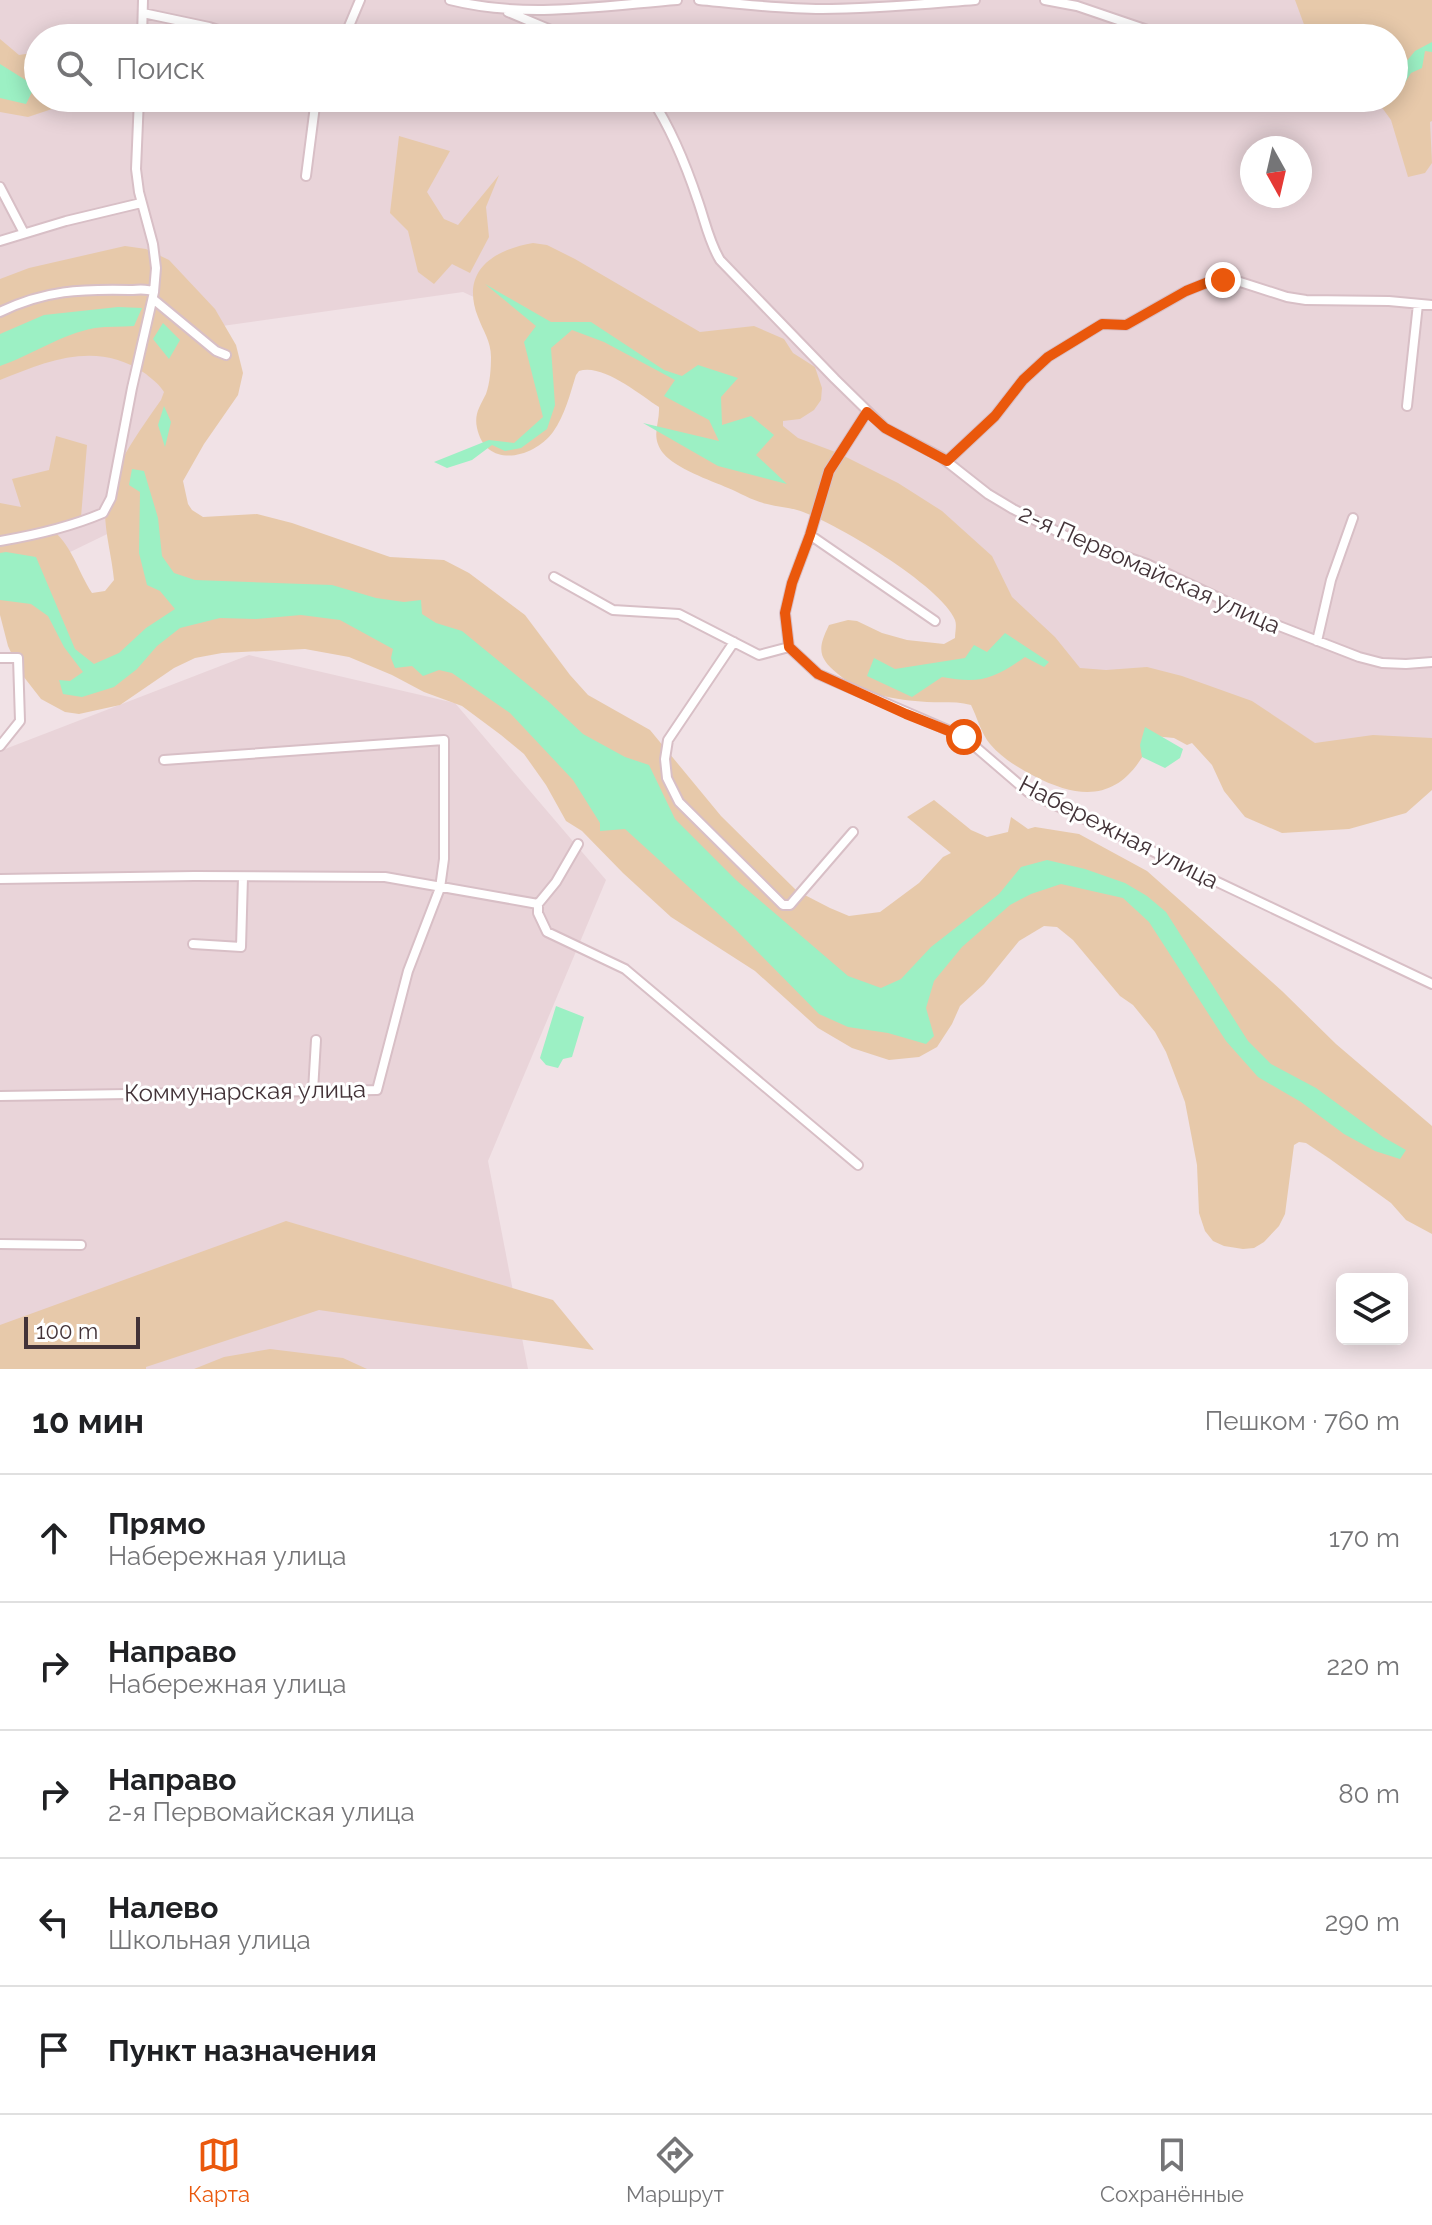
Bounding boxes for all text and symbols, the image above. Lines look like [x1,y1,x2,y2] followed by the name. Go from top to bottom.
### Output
[24,24,1408,112] search box
[52,46,96,90] icon: search
[116,51,205,86] text: Поиск
[1240,136,1312,208] north arrow
[1205,262,1241,298] route end
[1015,498,1285,640] street label: 2-я Первомайская улица
[946,719,982,755] route start
[1014,769,1224,895] street label: Набережная улица
[124,1074,366,1108] street label: Коммунарская улица
[1336,1273,1408,1345] map controls
[1336,1273,1408,1345] button: layers
[24,1313,140,1349] scale bar
[36,1318,98,1344] text: 100 m
[32,1401,144,1441] text: 10 мин
[1205,1406,1400,1436] text: Пешком · 760 m
[108,1506,206,1541] text: Прямо
[32,1516,76,1560] icon: ahead
[1329,1523,1400,1553] text: 170 m
[108,1541,346,1571] text: Набережная улица
[108,1634,237,1669] text: Направо
[32,1644,76,1688] icon: right
[1326,1651,1400,1681] text: 220 m
[108,1669,346,1699] text: Набережная улица
[108,1762,237,1797] text: Направо
[32,1772,76,1816] icon: right
[1338,1779,1400,1809] text: 80 m
[108,1797,415,1827] text: 2-я Первомайская улица
[108,1890,218,1925] text: Налево
[32,1900,76,1944] icon: left
[1325,1907,1400,1937] text: 290 m
[108,1925,311,1955] text: Школьная улица
[32,2028,76,2072] icon: arrive
[108,2033,377,2068] text: Пункт назначения
[188,2133,250,2207] tab: Карта
[626,2133,724,2207] tab: Маршрут
[1100,2133,1244,2207] tab: Сохранённые

